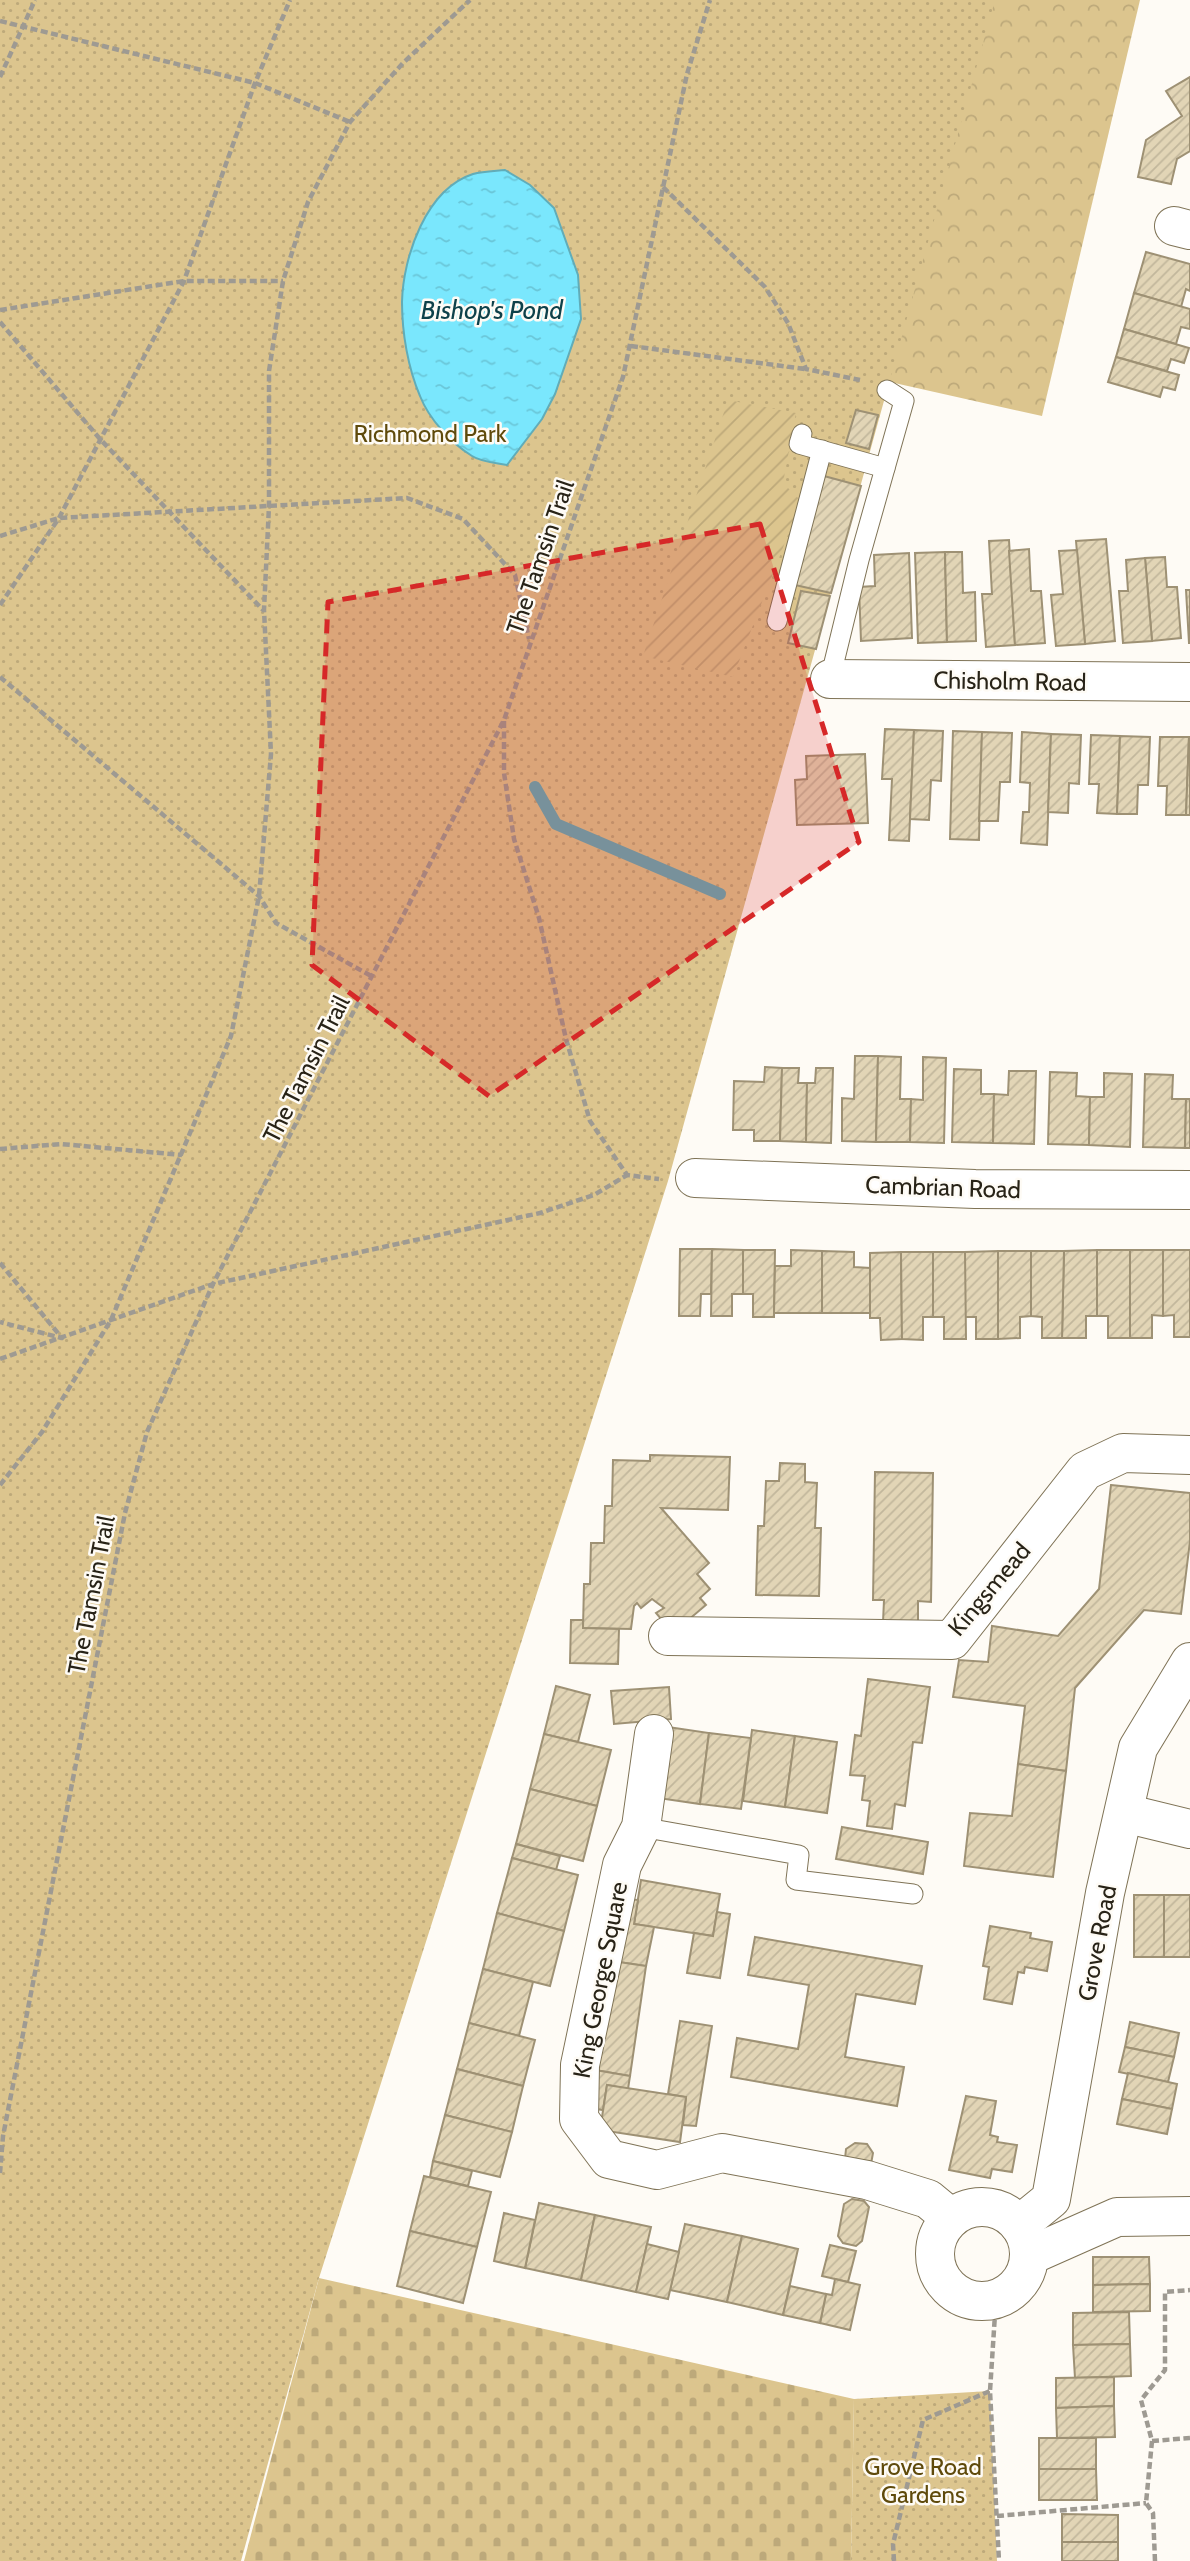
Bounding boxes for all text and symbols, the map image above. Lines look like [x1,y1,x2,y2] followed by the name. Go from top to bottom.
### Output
[421,294,565,326] water label: Bishop's Pond
[354,419,507,448] park label: Richmond Park
[500,476,580,638] street label: The Tamsin Trail
[933,665,1087,697] street label: Chisholm Road
[256,990,356,1148] street label: The Tamsin Trail
[865,1170,1021,1204] street label: Cambrian Road
[61,1513,121,1677] street label: The Tamsin Trail
[942,1536,1036,1642] street label: Kingsmead
[567,1879,633,2081] street label: King George Square
[1072,1883,1122,2003] street label: Grove Road
[864,2452,982,2509] park label: Grove Road Gardens

